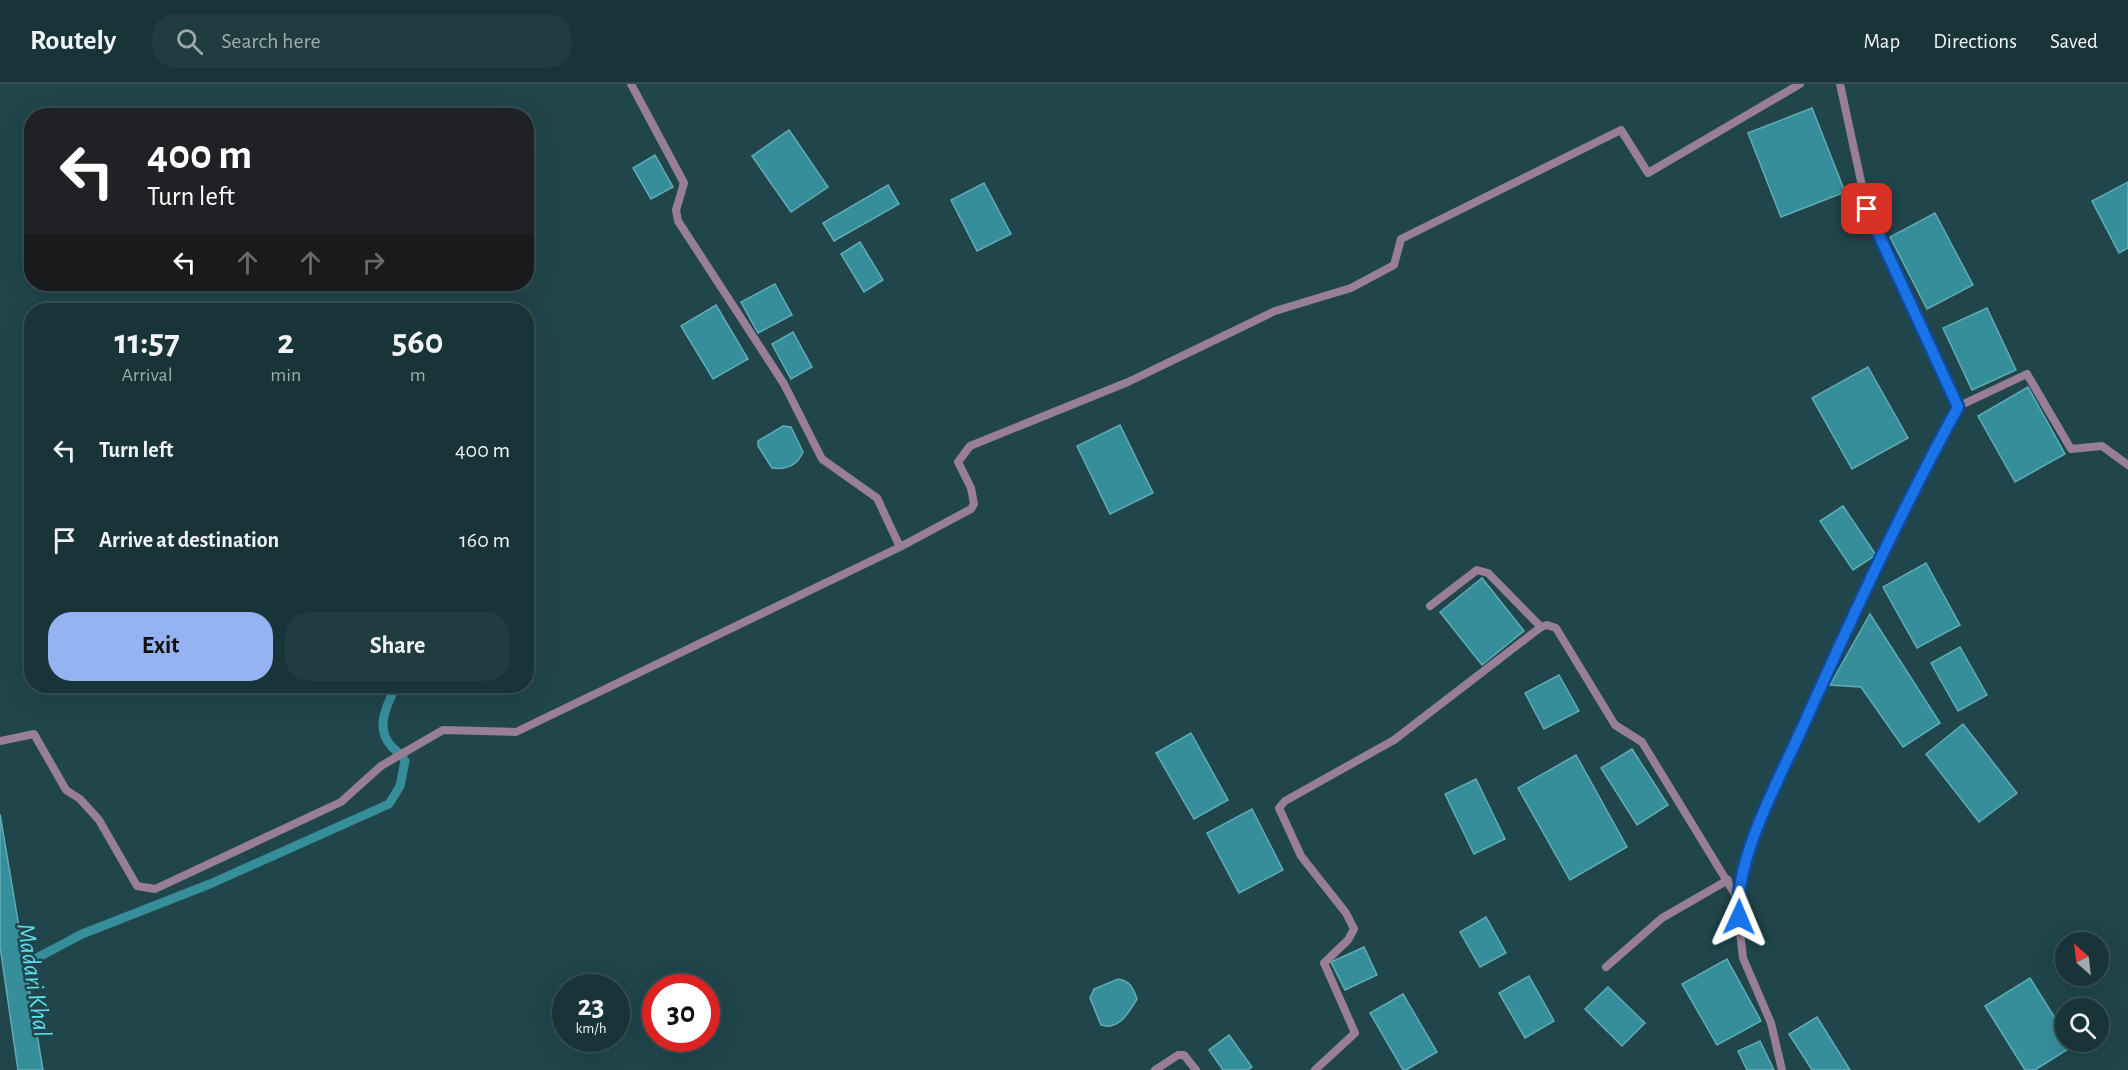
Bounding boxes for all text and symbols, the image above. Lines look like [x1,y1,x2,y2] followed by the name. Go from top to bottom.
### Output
[152,14,572,68] search box
[173,25,206,58] icon: search
[30,27,116,55] text: Routely
[221,30,321,52] text: Search here
[1864,31,1900,52] text: Map
[1933,31,2017,52] text: Directions
[2050,31,2098,52] text: Saved
[48,132,126,210] icon: left
[147,134,252,176] text: 400 m
[147,183,235,210] text: Turn left
[1841,183,1892,234] pin
[1850,192,1883,225] icon: arrive
[168,246,201,279] icon: left
[231,246,264,279] icon: ahead
[294,246,327,279] icon: ahead
[357,246,390,279] icon: right
[114,324,180,360] text: 11:57
[277,324,294,360] text: 2
[392,324,444,360] text: 560
[121,365,173,385] text: Arrival
[270,365,301,385] text: min
[410,365,426,385] text: m
[48,434,81,467] icon: left
[99,439,173,461] text: Turn left
[455,439,510,461] text: 400 m
[48,524,81,557] icon: arrive
[99,529,279,551] text: Arrive at destination
[459,529,510,551] text: 160 m
[48,612,273,681] button: Exit
[285,612,510,681] button: Share
[1707,885,1771,949] position arrow
[12,921,56,1039] water label: Madari Khal
[2055,932,2109,986] north arrow
[2055,932,2109,1052] map controls
[642,974,720,1052] speed limit sign: 30
[577,991,605,1021] text: 23
[2055,998,2109,1052] button: search
[576,1021,606,1036] text: km/h

